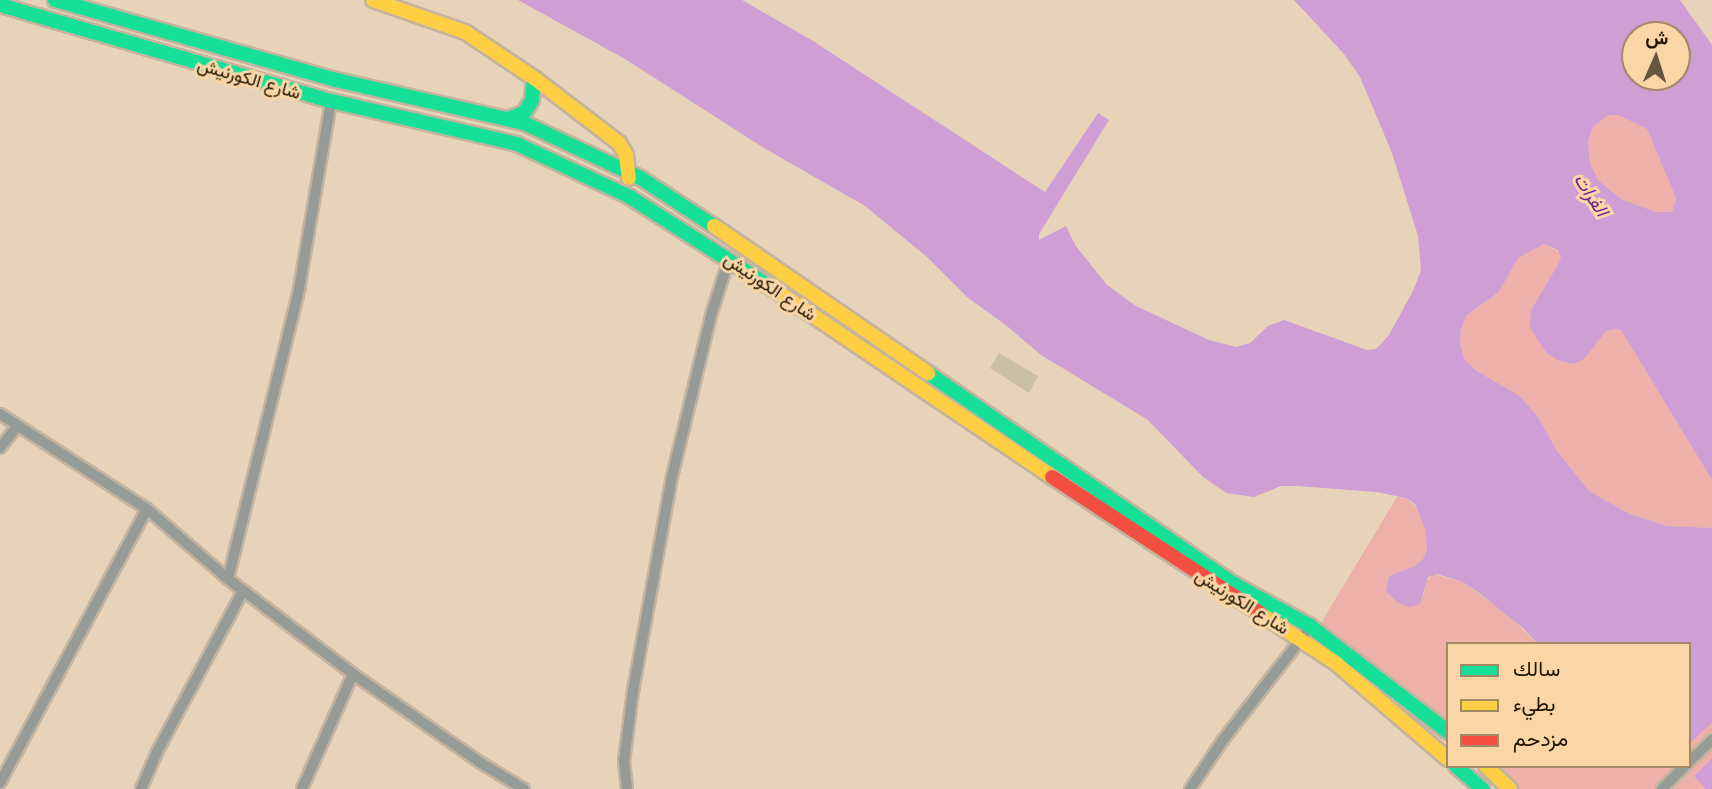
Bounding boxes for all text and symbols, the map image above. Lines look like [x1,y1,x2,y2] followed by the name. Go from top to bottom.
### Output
[1621,21,1691,91] north arrow
[1645,24,1669,50] text: ش
[195,54,303,104] street label: شارع الكورنيش
[1569,169,1613,221] water label: الفرات
[720,248,820,326] street label: شارع الكورنيش
[1191,565,1293,639] street label: شارع الكورنيش
[1446,642,1691,768] legend
[1513,655,1560,681] text: سالك
[1513,690,1556,716] text: بطيء
[1513,725,1568,751] text: مزدحم

